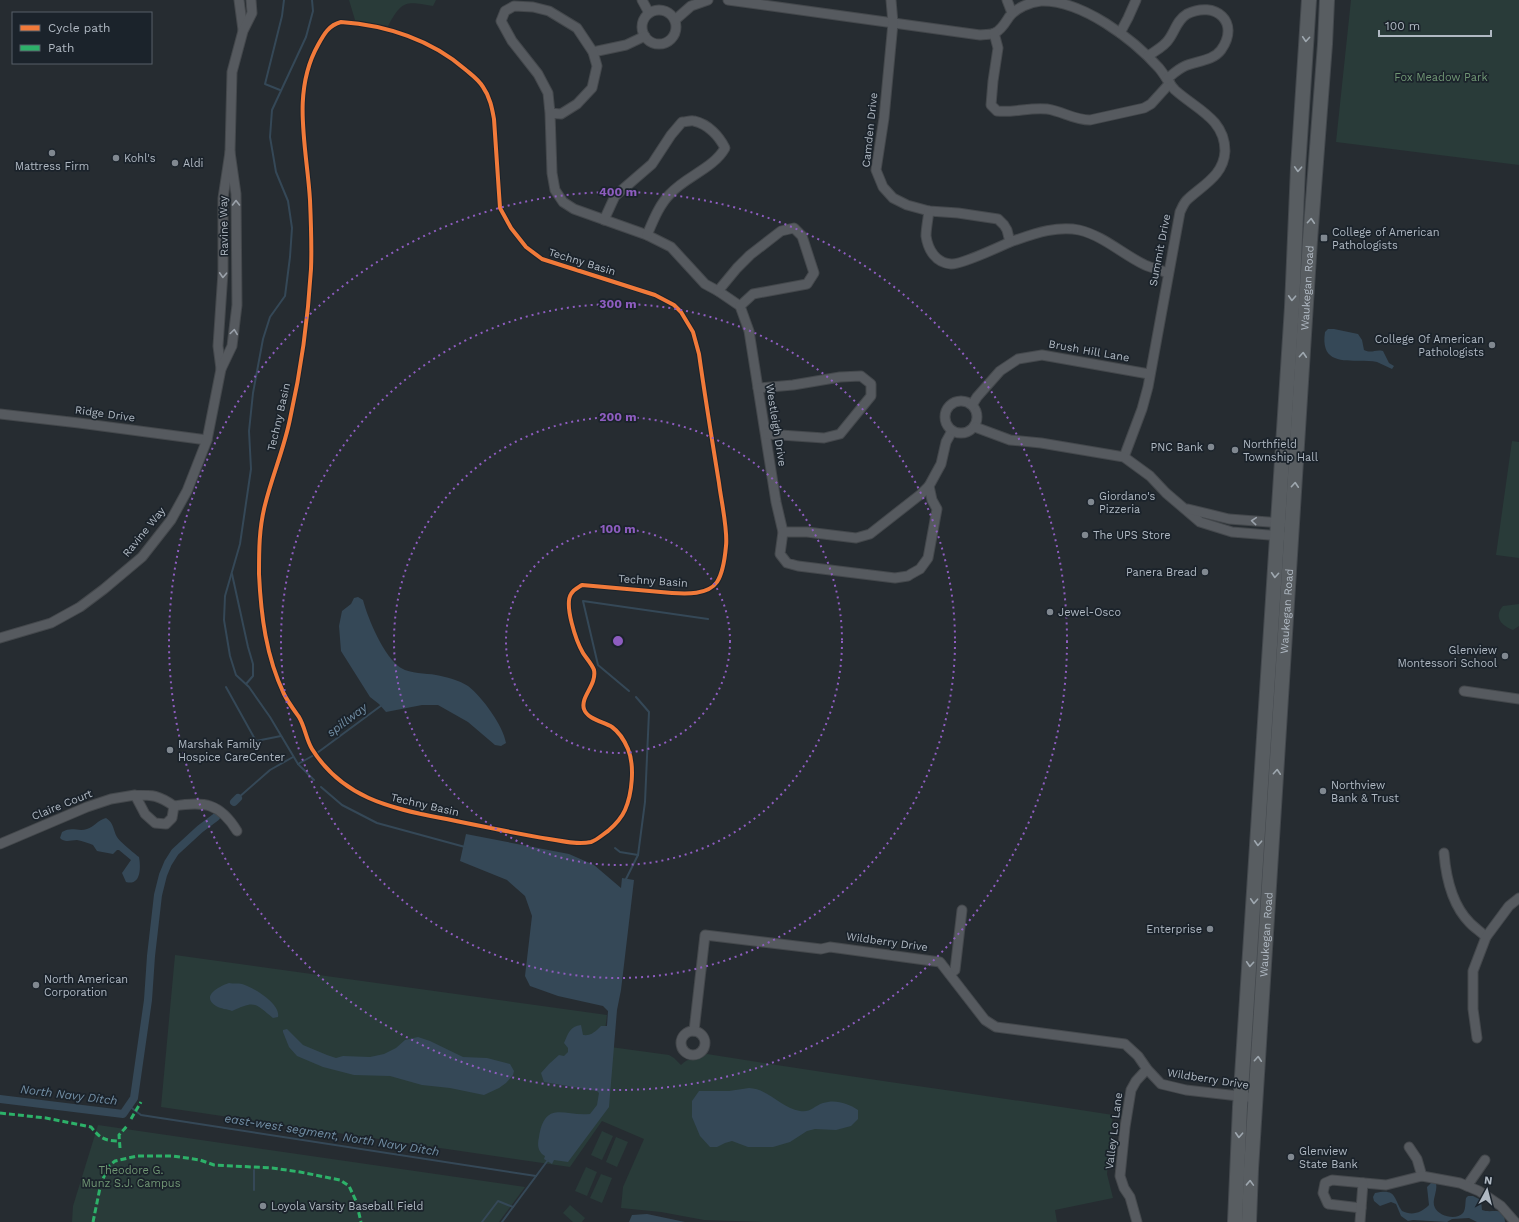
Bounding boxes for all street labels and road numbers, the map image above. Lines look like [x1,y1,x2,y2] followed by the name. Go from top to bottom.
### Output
[860,92,880,168] street label: Camden Drive
[217,195,231,256] street label: Ravine Way
[1147,213,1173,287] street label: Summit Drive
[1298,245,1316,331] street label: Waukegan Road
[547,246,617,278] street label: Techny Basin
[1048,337,1130,365] street label: Brush Hill Lane
[265,382,293,452] street label: Techny Basin
[763,383,789,467] street label: Westleigh Drive
[74,403,136,425] street label: Ridge Drive
[120,504,168,560] street label: Ravine Way
[1277,568,1296,654] street label: Waukegan Road
[618,572,688,590] street label: Techny Basin
[30,787,95,823] street label: Claire Court
[390,791,460,819] street label: Techny Basin
[1257,892,1275,977] street label: Waukegan Road
[845,930,929,954] street label: Wildberry Drive
[1166,1066,1250,1092] street label: Wildberry Drive
[1103,1092,1125,1170] street label: Valley Lo Lane

